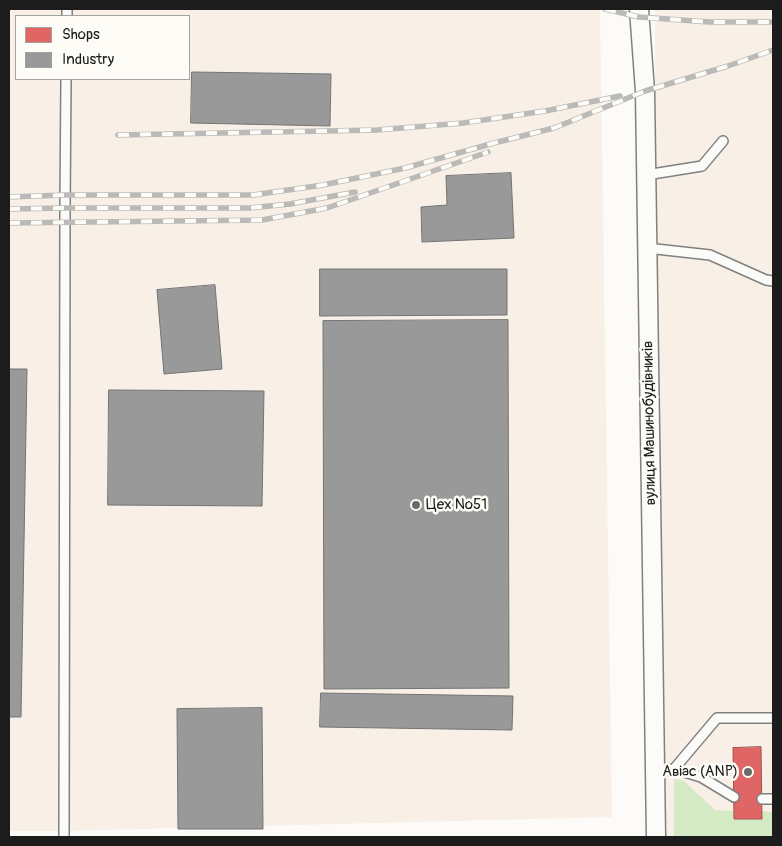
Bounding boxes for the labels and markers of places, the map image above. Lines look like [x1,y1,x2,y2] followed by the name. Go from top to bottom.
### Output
[426,496,487,514] place label: Цех №51
[410,499,422,511] marker: Цех №51
[662,763,738,781] place label: Авіас (ANP)
[742,766,754,778] marker: Авіас (ANP)

